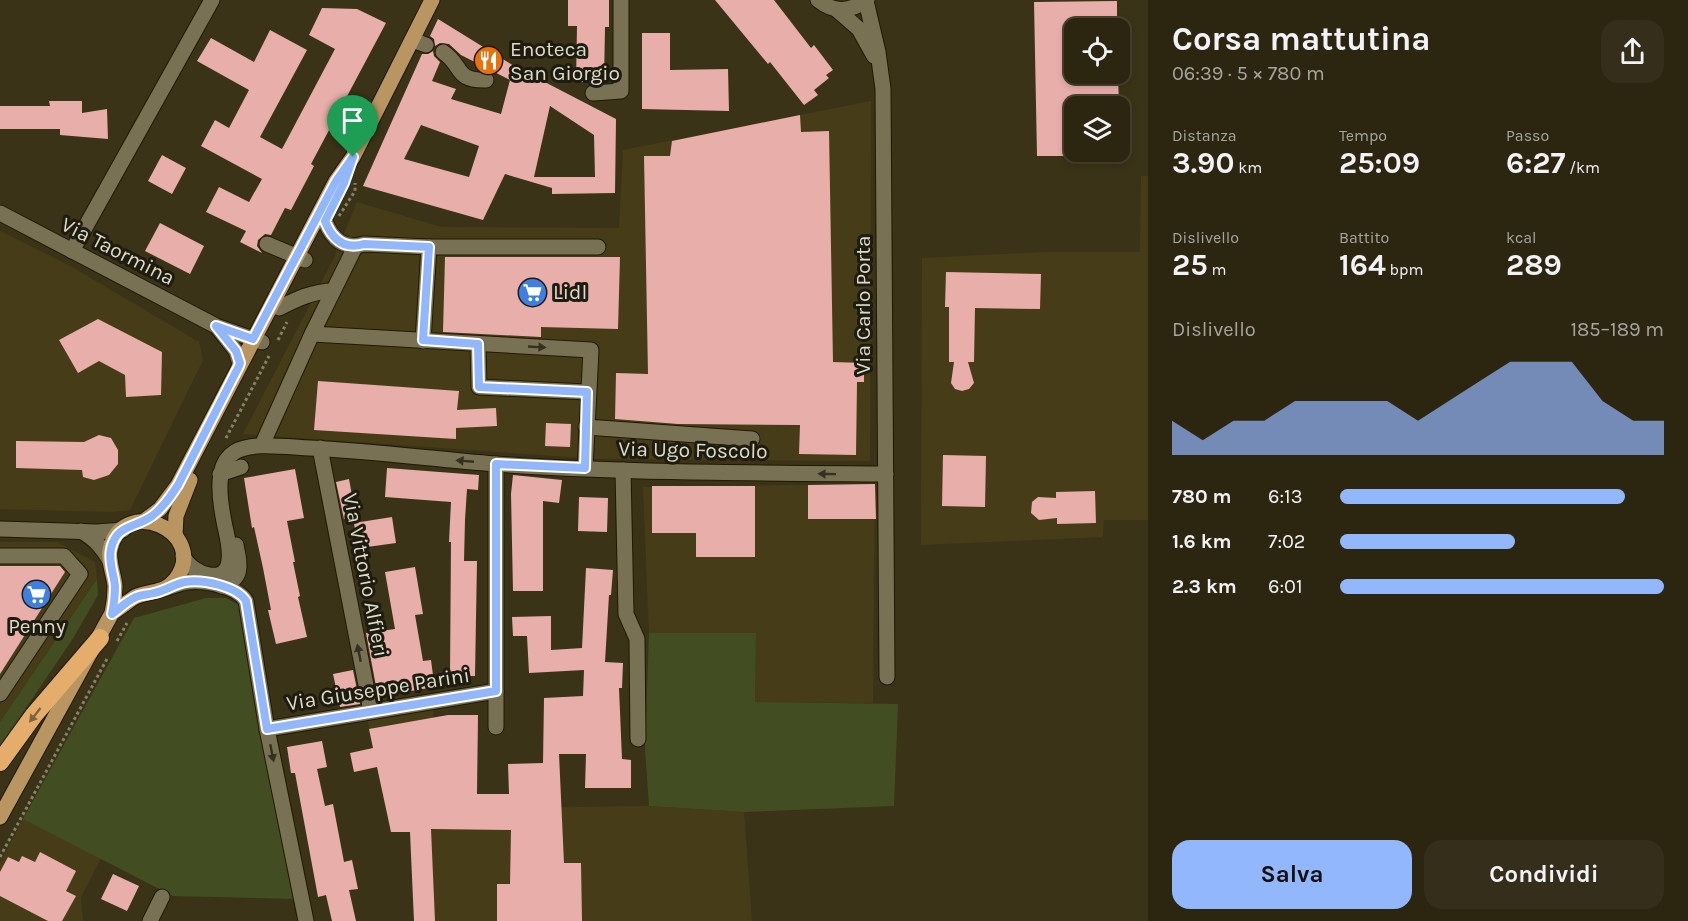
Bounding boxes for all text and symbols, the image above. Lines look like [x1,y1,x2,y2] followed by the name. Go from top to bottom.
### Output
[1064,18,1130,162] map controls
[1064,18,1130,84] button: locate
[1172,20,1431,58] text: Corsa mattutina
[1601,20,1664,83] button: share
[510,37,620,85] place label: Enoteca San Giorgio
[473,45,505,77] restaurant icon: Enoteca San Giorgio
[1172,62,1325,85] text: 06:39 · 5 × 780 m
[327,95,378,157] pin
[1064,96,1130,162] button: layers
[336,104,369,137] icon: arrive
[1172,126,1237,145] text: Distanza
[1339,126,1387,145] text: Tempo
[1506,126,1549,145] text: Passo
[1172,145,1234,181] text: 3.90
[1339,145,1420,181] text: 25:09
[1506,145,1565,181] text: 6:27
[1234,158,1262,177] text: km
[1565,158,1600,177] text: /km
[57,212,179,290] street label: Via Taormina
[1172,228,1239,247] text: Dislivello
[1339,228,1389,247] text: Battito
[1506,228,1537,247] text: kcal
[851,235,875,375] street label: Via Carlo Porta
[1172,247,1208,283] text: 25
[1339,247,1386,283] text: 164
[1506,247,1562,283] text: 289
[1208,260,1226,279] text: m
[1386,260,1423,279] text: bpm
[516,276,548,308] supermarket icon: Lidl
[553,280,587,304] place label: Lidl
[1172,318,1256,341] text: Dislivello
[1570,318,1664,341] text: 185–189 m
[527,343,546,352] one-way arrow
[618,437,768,463] street label: Via Ugo Foscolo
[455,456,474,466] one-way arrow
[818,469,837,478] one-way arrow
[1172,485,1232,508] text: 780 m
[1268,485,1302,508] text: 6:13
[338,491,394,659] street label: Via Vittorio Alfieri
[1172,530,1231,553] text: 1.6 km
[1268,530,1305,553] text: 7:02
[1172,575,1237,598] text: 2.3 km
[1268,575,1303,598] text: 6:01
[21,579,53,611] supermarket icon: Penny
[8,614,66,638] place label: Penny
[354,644,363,663] one-way arrow
[285,663,471,715] street label: Via Giuseppe Parini
[30,707,42,722] one-way arrow
[268,743,277,762] one-way arrow
[1172,840,1412,909] button: Salva
[1424,840,1664,909] button: Condividi

